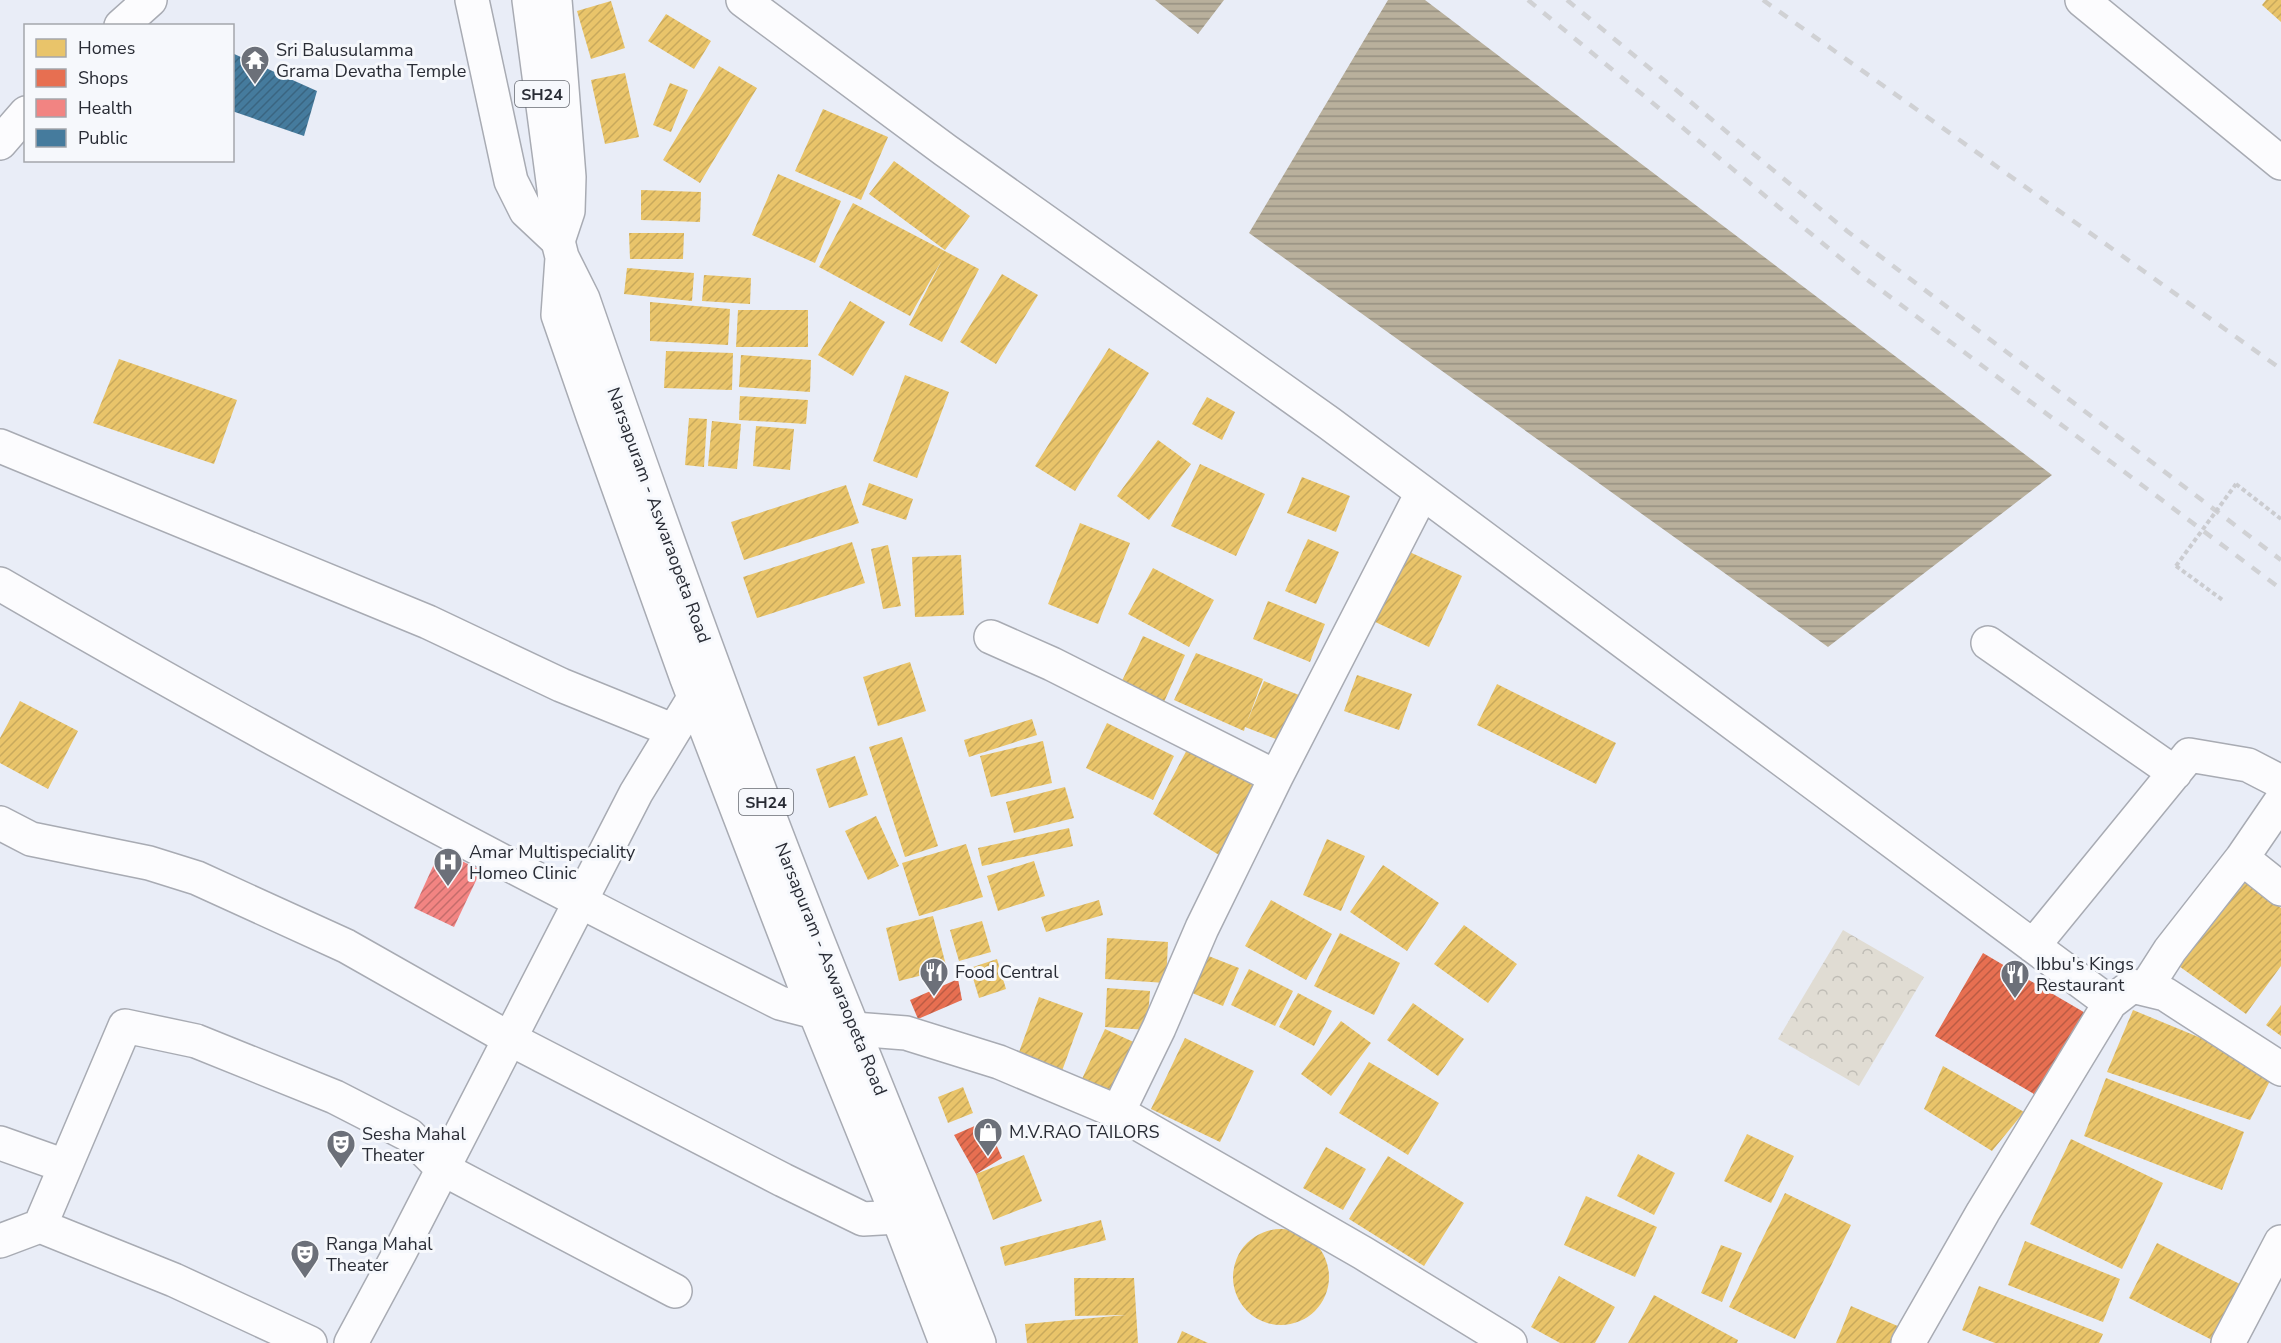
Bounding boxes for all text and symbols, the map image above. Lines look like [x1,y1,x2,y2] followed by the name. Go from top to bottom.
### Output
[24,24,234,162] legend
[78,36,135,60] text: Homes
[276,38,466,83] place label: Sri Balusulamma Grama Devatha Temple
[239,44,271,86] temple icon: Sri Balusulamma Grama Devatha Temple
[78,66,128,90] text: Shops
[515,81,569,107] road number: SH24
[78,96,133,120] text: Health
[78,126,128,150] text: Public
[601,384,717,646] street label: Narsapuram - Aswaraopeta Road
[739,789,793,815] road number: SH24
[769,839,893,1099] street label: Narsapuram - Aswaraopeta Road
[469,840,636,885] place label: Amar Multispeciality Homeo Clinic
[432,846,464,888] hospital icon: Amar Multispeciality Homeo Clinic
[2036,952,2134,997] place label: Ibbu's Kings Restaurant
[918,956,950,998] restaurant icon: Food Central
[1999,958,2031,1000] restaurant icon: Ibbu's Kings Restaurant
[955,960,1059,984] place label: Food Central
[972,1116,1004,1158] shop icon: M.V.RAO TAILORS
[1009,1120,1160,1144] place label: M.V.RAO TAILORS
[362,1122,466,1167] place label: Sesha Mahal Theater
[325,1128,357,1170] theatre icon: Sesha Mahal Theater
[326,1232,433,1277] place label: Ranga Mahal Theater
[289,1238,321,1280] theatre icon: Ranga Mahal Theater

